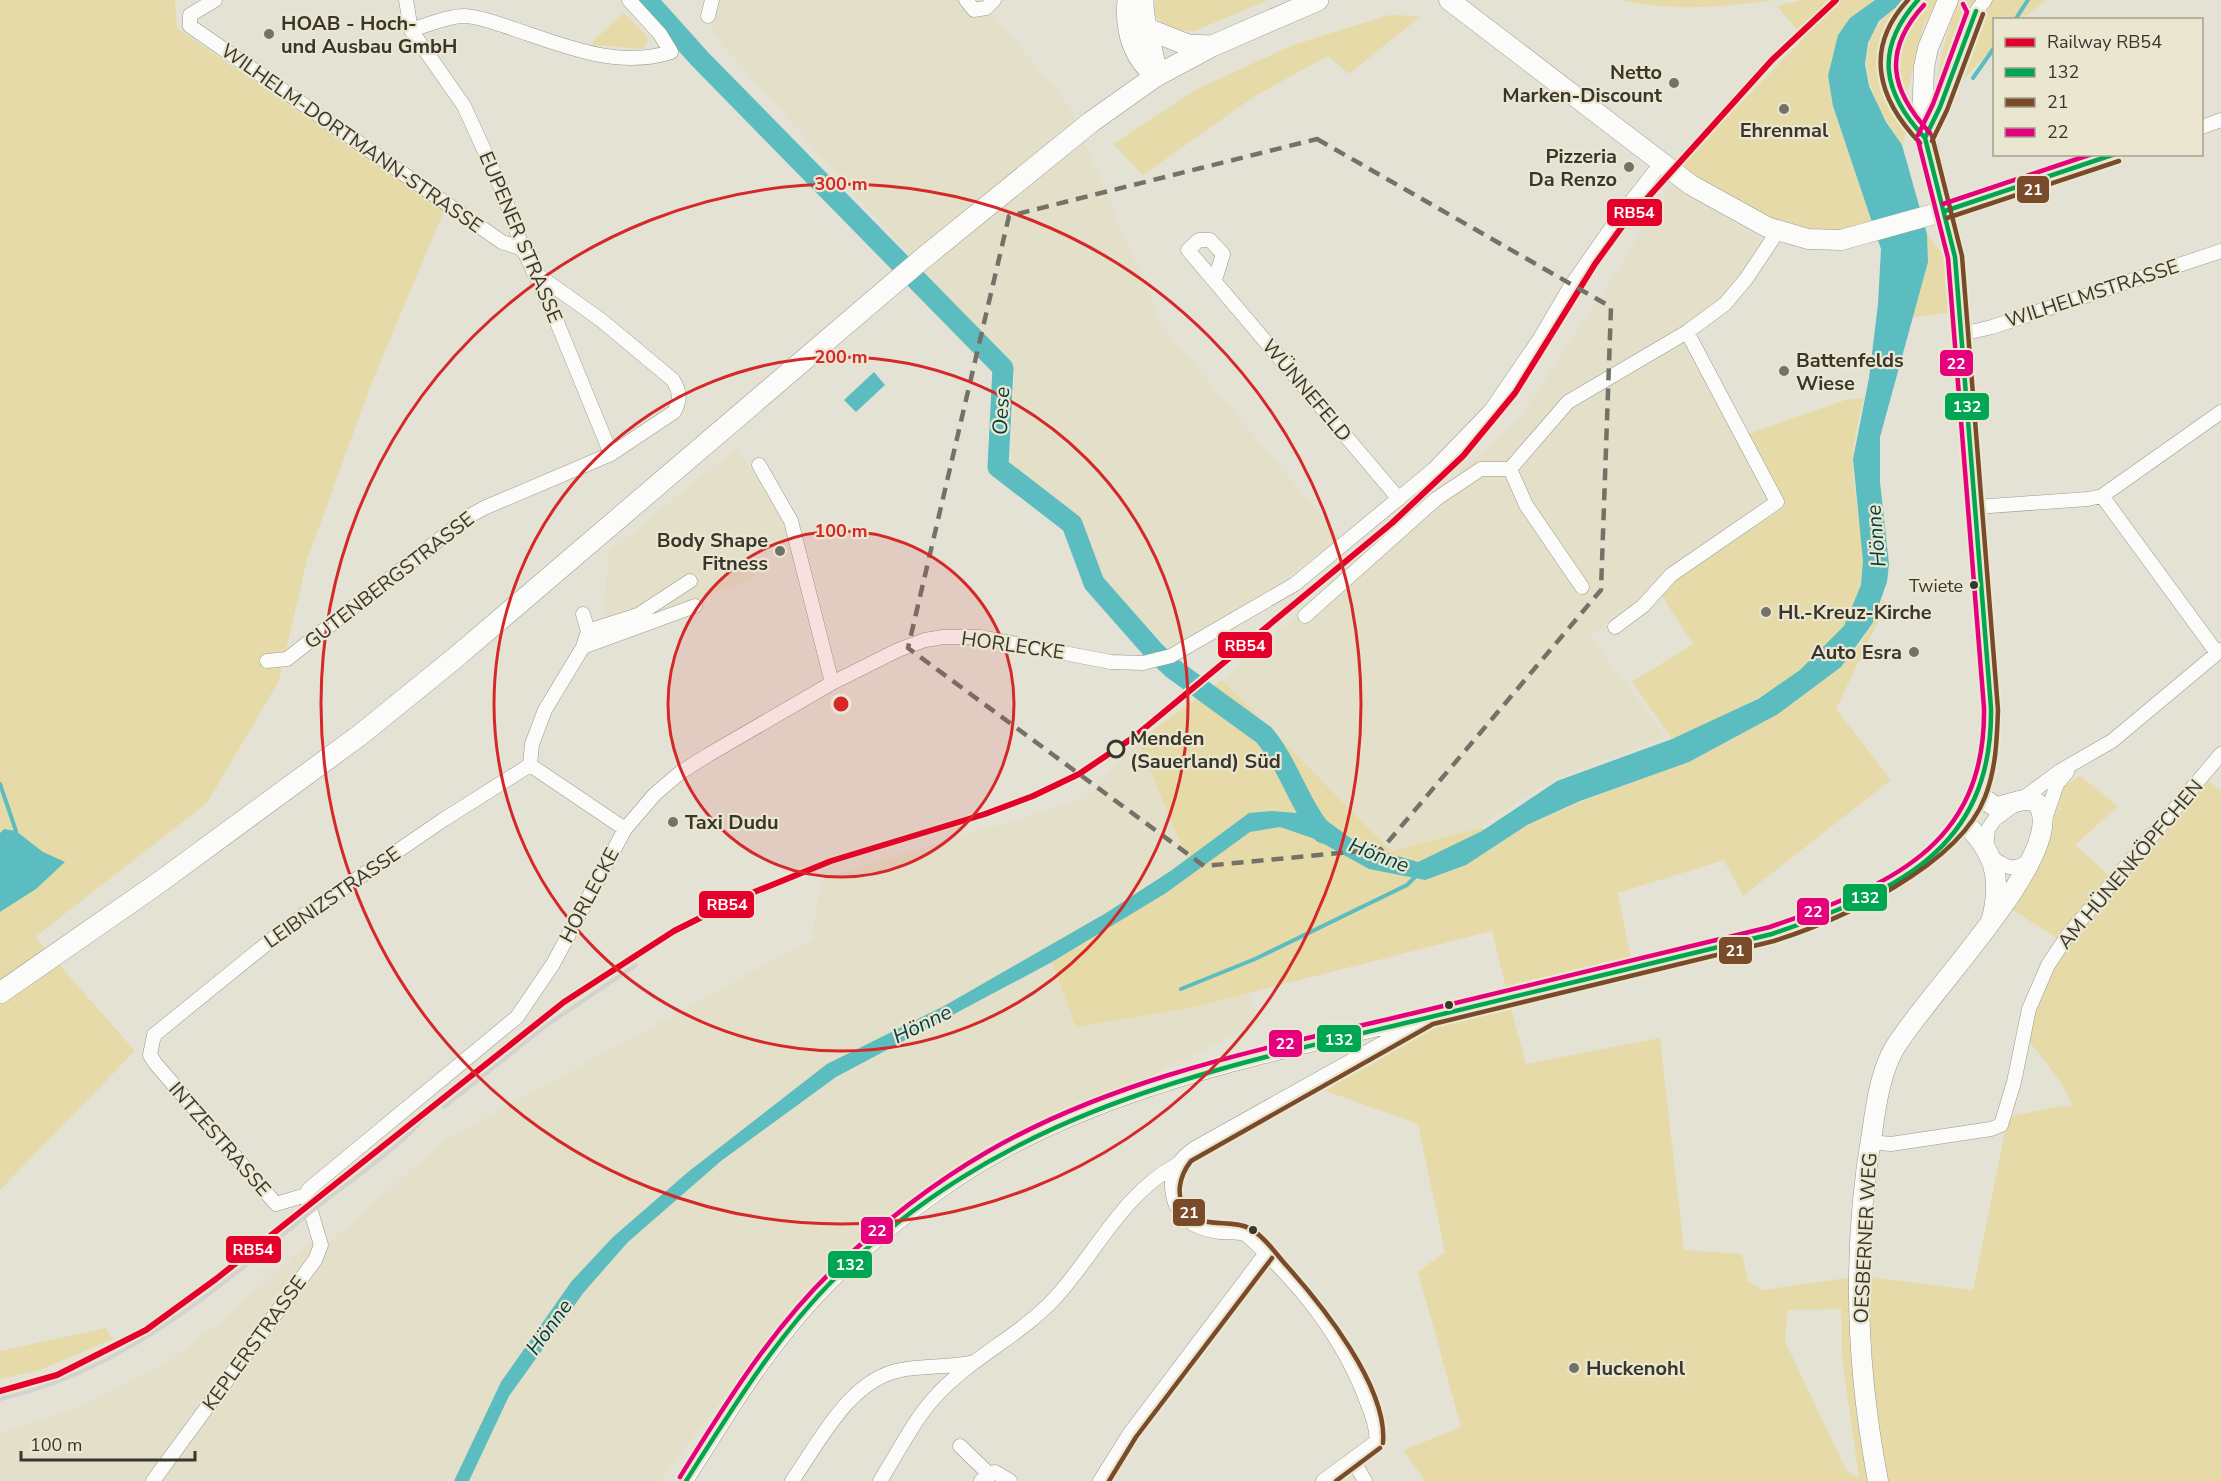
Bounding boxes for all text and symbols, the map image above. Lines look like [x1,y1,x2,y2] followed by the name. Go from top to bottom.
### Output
[281,10,458,60] place label: HOAB - Hoch- und Ausbau GmbH
[1993,18,2203,156] legend
[262,27,276,41] marker: HOAB - Hoch- und Ausbau GmbH
[2047,30,2162,54] text: Railway RB54
[215,37,488,239] street label: WILHELM-DORTMANN-STRASSE
[1502,59,1662,109] place label: Netto Marken-Discount
[2047,60,2079,84] text: 132
[1667,76,1681,90] marker: Netto Marken-Discount
[2047,90,2069,114] text: 21
[1777,102,1791,116] marker: Ehrenmal
[1740,117,1829,144] place label: Ehrenmal
[2047,120,2069,144] text: 22
[1529,143,1617,193] place label: Pizzeria Da Renzo
[472,147,569,327] street label: EUPENER STRASSE
[1622,160,1636,174] marker: Pizzeria Da Renzo
[814,172,868,196] text: 300 m
[2016,175,2050,204] line badge: 21
[2023,179,2043,201] text: 21
[1606,198,1663,227] line badge: RB54
[1613,202,1655,224] text: RB54
[2002,253,2182,334] street label: WILHELMSTRASSE
[1256,333,1358,447] street label: WÜNNEFELD
[814,345,868,369] text: 200 m
[1796,347,1904,397] place label: Battenfelds Wiese
[1939,349,1974,377] line badge: 22
[1946,353,1966,375] text: 22
[1777,364,1791,378] marker: Battenfelds Wiese
[986,386,1016,436] water label: Oese
[1944,392,1990,421] line badge: 132
[1953,396,1981,418] text: 132
[1859,504,1893,568] water label: Hönne
[299,506,480,655] street label: GUTENBERGSTRASSE
[814,519,868,543] text: 100 m
[657,527,768,577] place label: Body Shape Fitness
[773,544,787,558] marker: Body Shape Fitness
[1909,574,1963,598] place label: Twiete
[1968,579,1980,591] marker: Twiete
[1778,599,1932,626] place label: Hl.-Kreuz-Kirche
[1759,605,1773,619] marker: Hl.-Kreuz-Kirche
[960,625,1066,666] street label: HORLECKE
[1217,631,1273,659] line badge: RB54
[1224,635,1266,657] text: RB54
[1811,639,1902,666] place label: Auto Esra
[1907,645,1921,659] marker: Auto Esra
[831,694,851,714] centre of rings
[1130,725,1281,775] place label: Menden (Sauerland) Süd
[1107,740,1125,758] marker: Menden (Sauerland) Süd
[2051,774,2209,955] street label: AM HÜNENKÖPFCHEN
[685,809,779,836] place label: Taxi Dudu
[666,815,680,829] marker: Taxi Dudu
[1345,831,1413,879] water label: Hönne
[259,840,406,955] street label: LEIBNIZSTRASSE
[553,843,626,947] street label: HORLECKE
[1842,883,1888,912] line badge: 132
[1851,887,1879,909] text: 132
[698,890,755,919] line badge: RB54
[706,894,748,916] text: RB54
[1796,897,1830,926] line badge: 22
[1803,901,1823,923] text: 22
[1718,936,1753,965] line badge: 21
[1725,940,1745,962] text: 21
[888,998,956,1050] water label: Hönne
[1443,999,1455,1011] unlabelled marker
[1316,1024,1362,1053] line badge: 132
[1268,1029,1303,1058] line badge: 22
[1325,1029,1353,1051] text: 132
[1275,1033,1295,1055] text: 22
[163,1076,277,1202] street label: INTZESTRASSE
[1848,1152,1883,1324] street label: OESBERNER WEG
[1172,1198,1206,1227] line badge: 21
[1179,1202,1199,1224] text: 21
[860,1216,894,1245] line badge: 22
[867,1220,887,1242] text: 22
[1247,1224,1259,1236] unlabelled marker
[225,1235,282,1264] line badge: RB54
[232,1239,274,1261] text: RB54
[827,1250,873,1279] line badge: 132
[836,1254,864,1276] text: 132
[196,1270,313,1416] street label: KEPLERSTRASSE
[519,1293,579,1361] water label: Hönne
[1586,1355,1686,1382] place label: Huckenohl
[1567,1361,1581,1375] marker: Huckenohl
[21,1424,195,1462] scale bar
[30,1433,82,1457] text: 100 m

